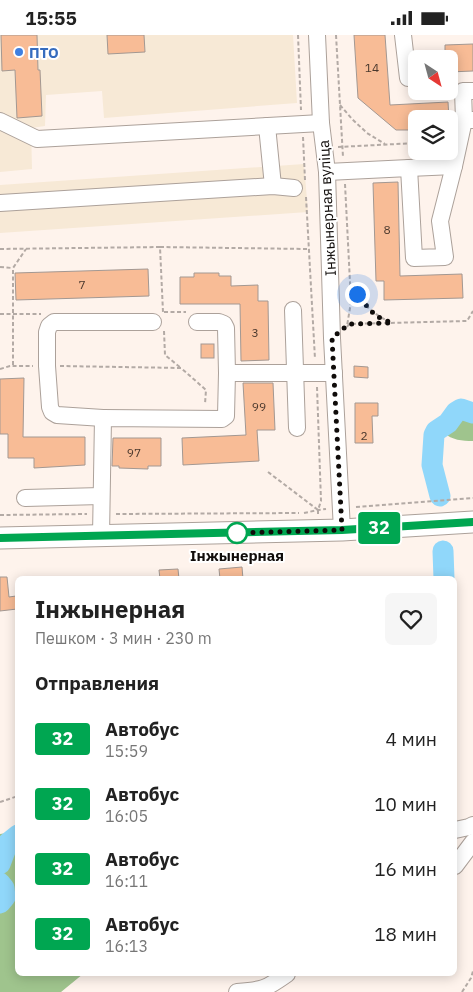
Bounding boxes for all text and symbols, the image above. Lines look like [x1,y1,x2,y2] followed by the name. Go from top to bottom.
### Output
[25,6,77,30] text: 15:55
[29,43,59,62] place label: ПТО
[13,46,25,58] marker: ПТО
[408,50,458,100] north arrow
[408,50,458,160] map controls
[365,60,379,75] house number: 14
[408,110,458,160] button: layers
[314,140,340,276] street label: Інжынерная вуліца
[383,222,391,237] house number: 8
[78,277,86,292] house number: 7
[345,282,370,307] your location
[251,325,259,340] house number: 3
[252,399,266,414] house number: 99
[360,428,368,443] house number: 2
[127,445,141,460] house number: 97
[356,512,402,544] line badge: 32
[368,516,390,539] text: 32
[226,522,248,544] marker: Інжынерная
[190,546,284,565] place label: Інжынерная
[35,593,185,625] text: Інжынерная
[385,593,437,645] button: heart
[35,628,212,648] text: Пешком · 3 мин · 230 m
[35,671,159,695] text: Отправления
[105,717,179,741] text: Автобус
[52,727,73,750] text: 32
[386,727,437,751] text: 4 мин
[105,741,148,761] text: 15:59
[105,782,179,806] text: Автобус
[52,792,73,815] text: 32
[374,792,437,816] text: 10 мин
[105,806,148,826] text: 16:05
[105,847,179,871] text: Автобус
[52,857,73,880] text: 32
[374,857,437,881] text: 16 мин
[105,871,148,891] text: 16:11
[105,912,179,936] text: Автобус
[52,922,73,945] text: 32
[374,922,437,946] text: 18 мин
[105,936,148,956] text: 16:13

